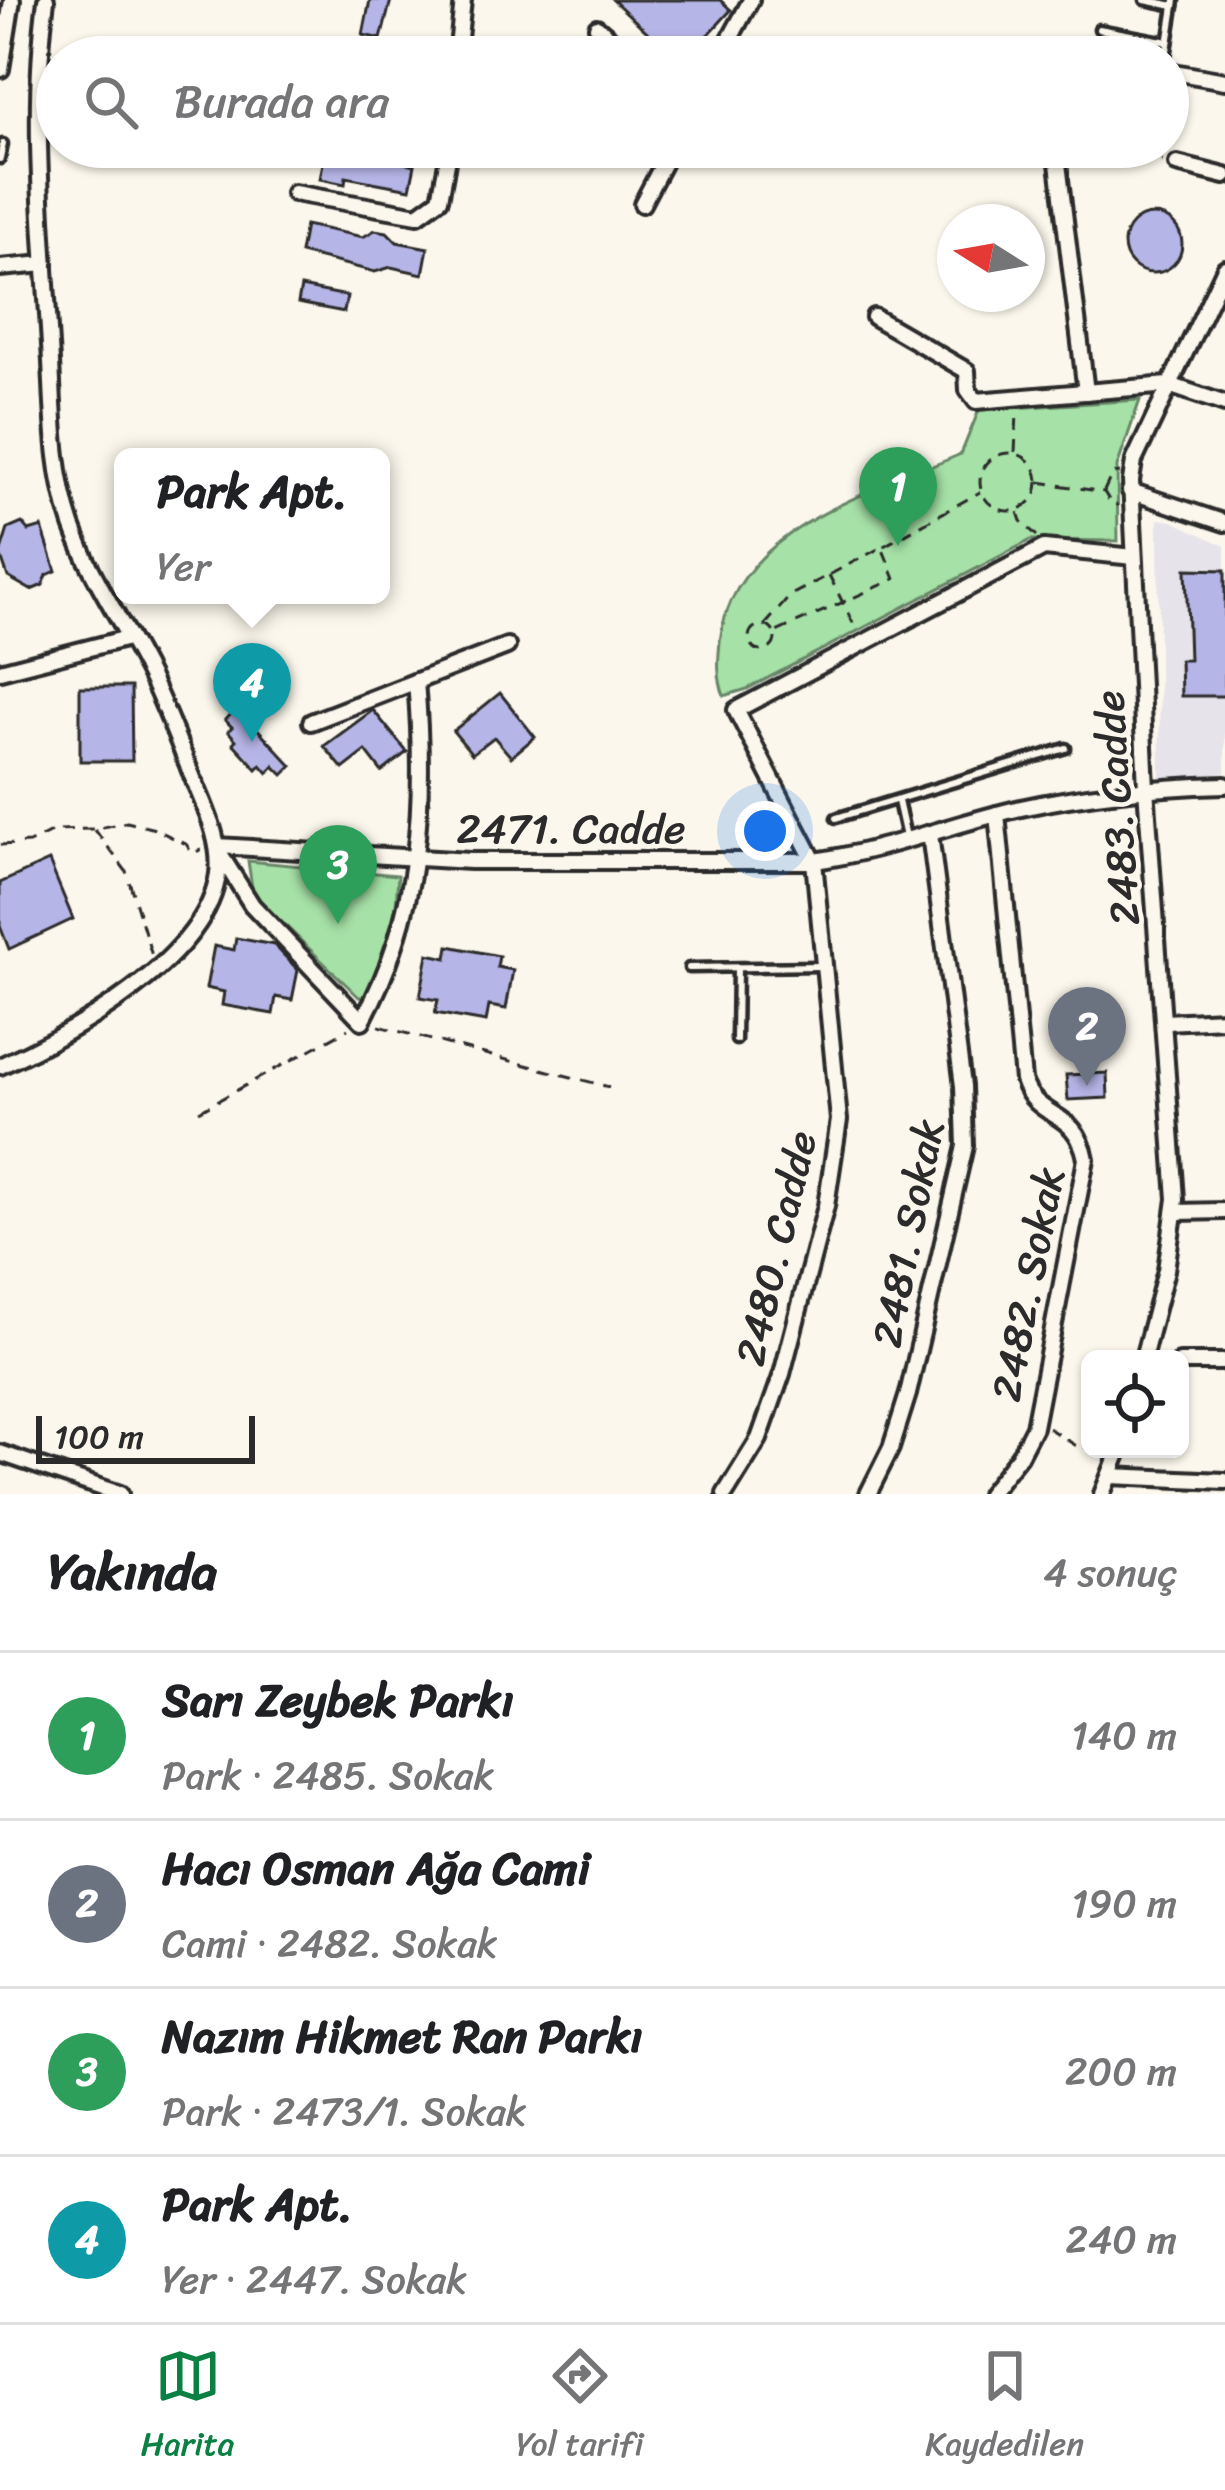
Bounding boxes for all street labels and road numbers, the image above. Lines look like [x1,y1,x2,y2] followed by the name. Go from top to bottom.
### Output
[1072,688,1162,928] street label: 2483. Cadde
[456,792,686,866] street label: 2471. Cadde
[850,1113,966,1354] street label: 2481. Sokak
[713,1123,839,1373] street label: 2480. Cadde
[969,1161,1087,1408] street label: 2482. Sokak

